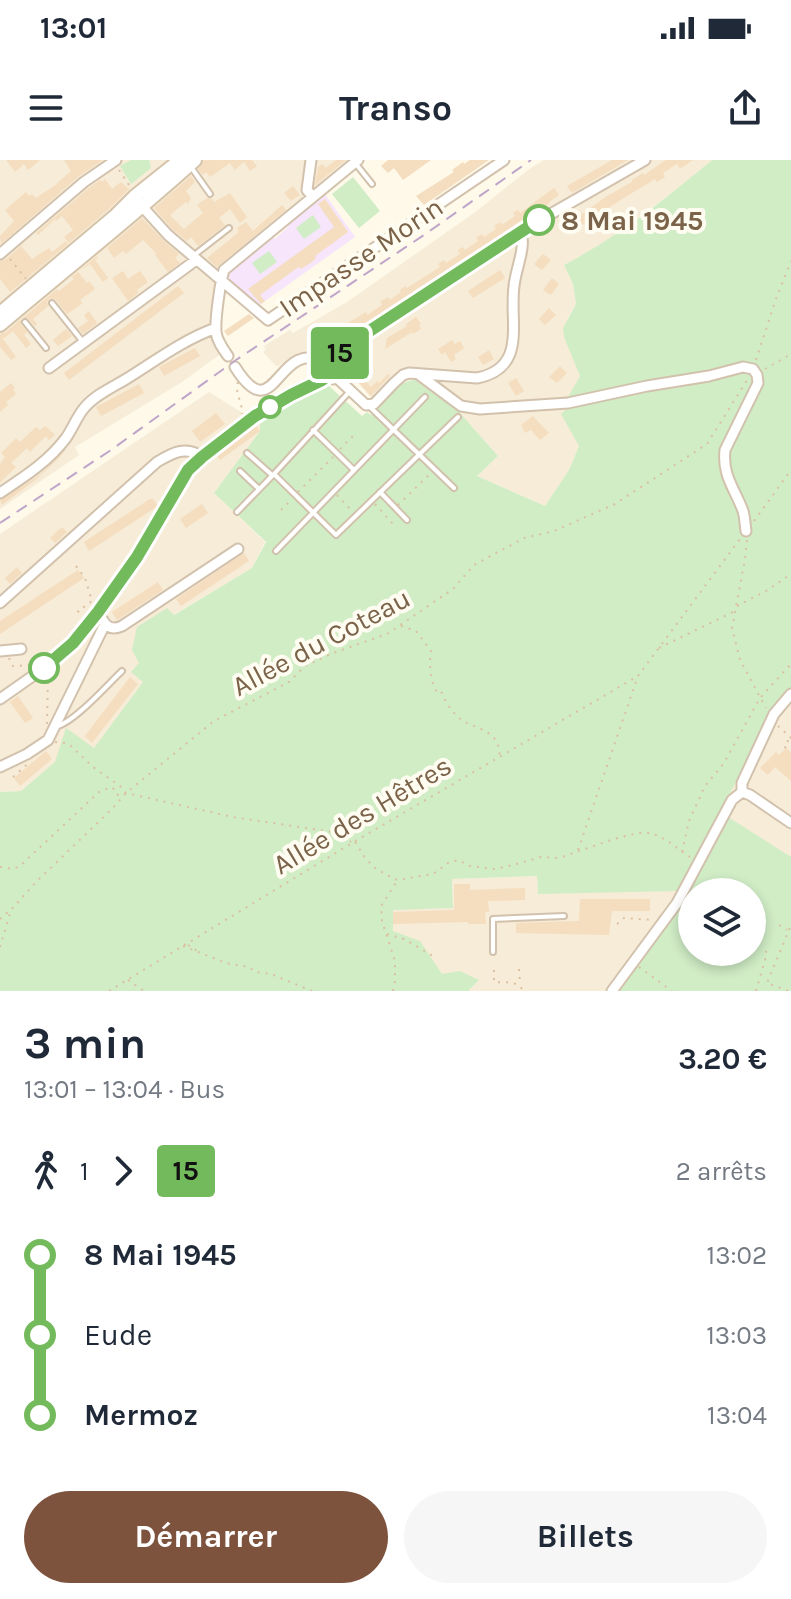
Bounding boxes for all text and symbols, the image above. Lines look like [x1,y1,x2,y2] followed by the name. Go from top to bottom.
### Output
[40,10,107,46] text: 13:01
[24,86,68,130] icon: menu
[723,86,767,130] icon: share
[339,87,452,129] text: Transo
[273,190,449,324] street label: Impasse Morin
[561,204,703,237] place label: 8 Mai 1945
[524,205,554,235] marker: 8 Mai 1945
[304,327,376,379] line badge: 15
[327,336,353,369] text: 15
[259,396,281,418] unlabelled marker
[226,581,416,703] street label: Allée du Coteau
[29,653,59,683] unlabelled marker
[267,749,457,881] street label: Allée des Hêtres
[678,878,766,966] map controls
[678,878,766,966] button: layers
[24,1018,146,1069] text: 3 min
[678,1041,767,1077] text: 3.20 €
[24,1074,225,1105] text: 13:01 – 13:04 · Bus
[24,1149,68,1193] icon: walk
[101,1149,145,1193] icon: forward
[173,1154,199,1187] text: 15
[80,1156,89,1187] text: 1
[676,1156,767,1187] text: 2 arrêts
[84,1237,237,1273] text: 8 Mai 1945
[707,1240,767,1271] text: 13:02
[84,1317,152,1353] text: Eude
[706,1320,767,1351] text: 13:03
[84,1397,198,1433] text: Mermoz
[707,1400,767,1431] text: 13:04
[24,1491,388,1583] button: Démarrer
[404,1491,767,1583] button: Billets

